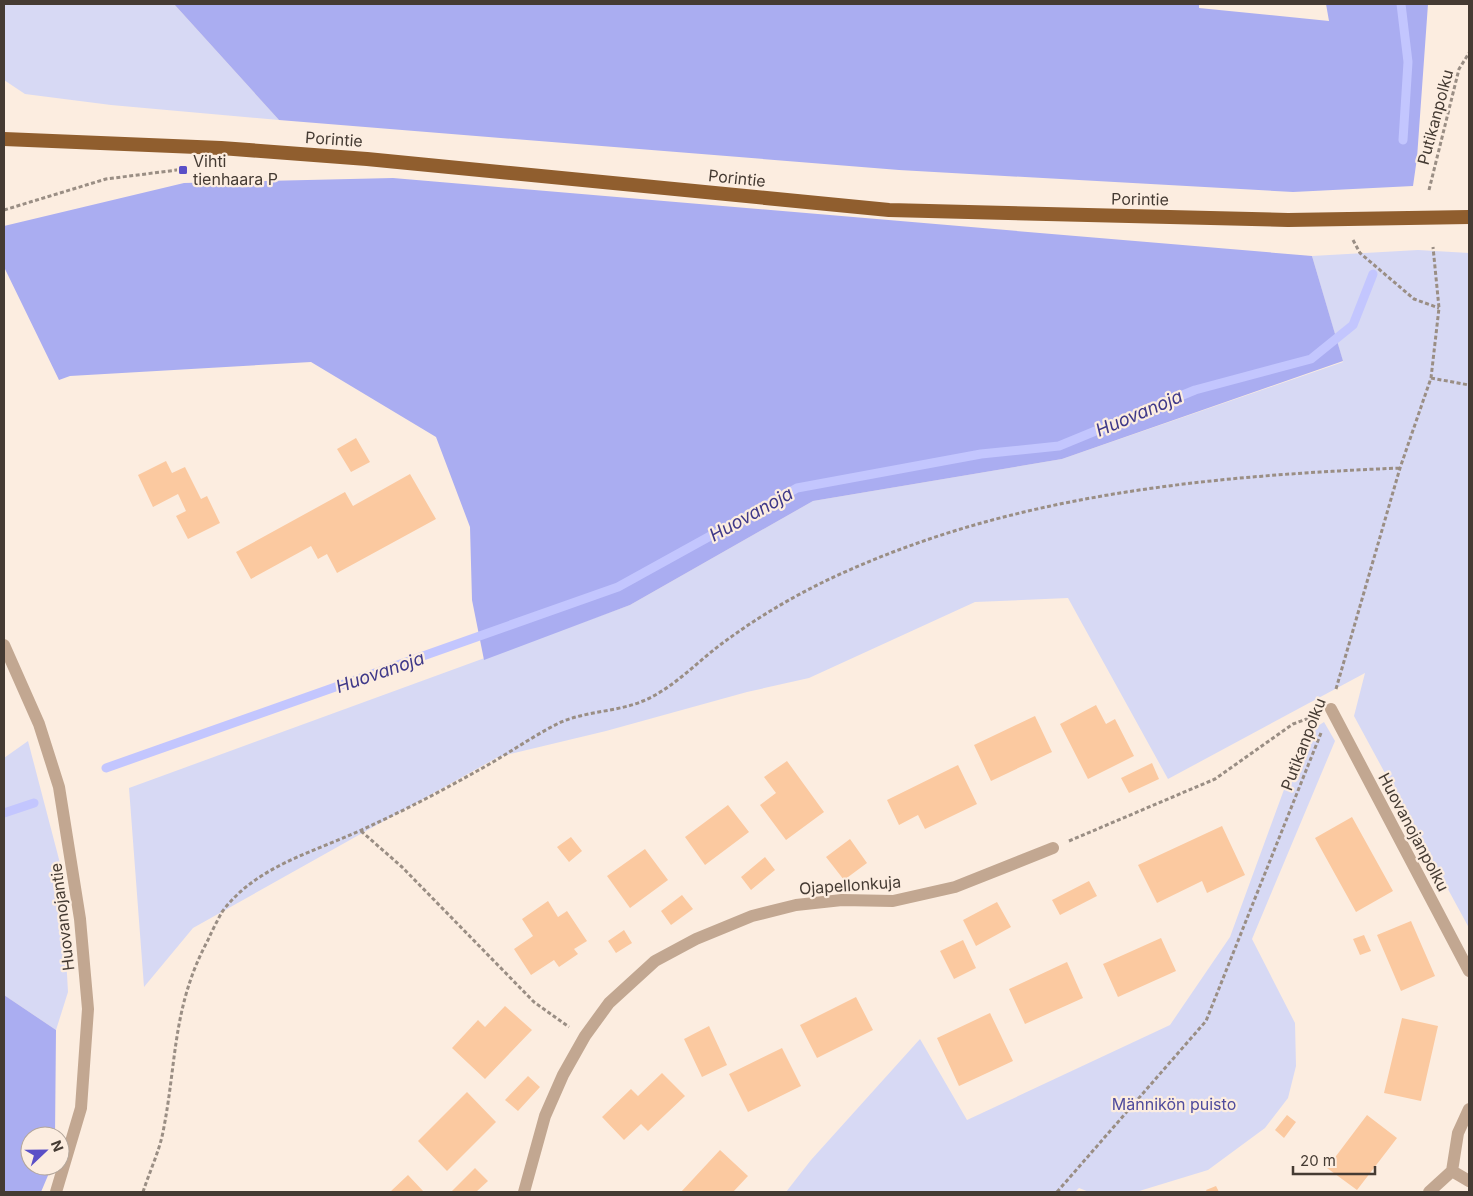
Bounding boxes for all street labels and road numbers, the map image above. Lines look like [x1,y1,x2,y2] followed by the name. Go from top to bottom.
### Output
[1413,67,1457,167] street label: Putikanpolku
[304,127,364,151] street label: Porintie
[707,165,767,191] street label: Porintie
[1111,188,1169,210] street label: Porintie
[1276,695,1330,793] street label: Putikanpolku
[1374,769,1454,895] street label: Huovanojanpolku
[45,862,79,972] street label: Huovanojantie
[798,871,902,899] street label: Ojapellonkuja

